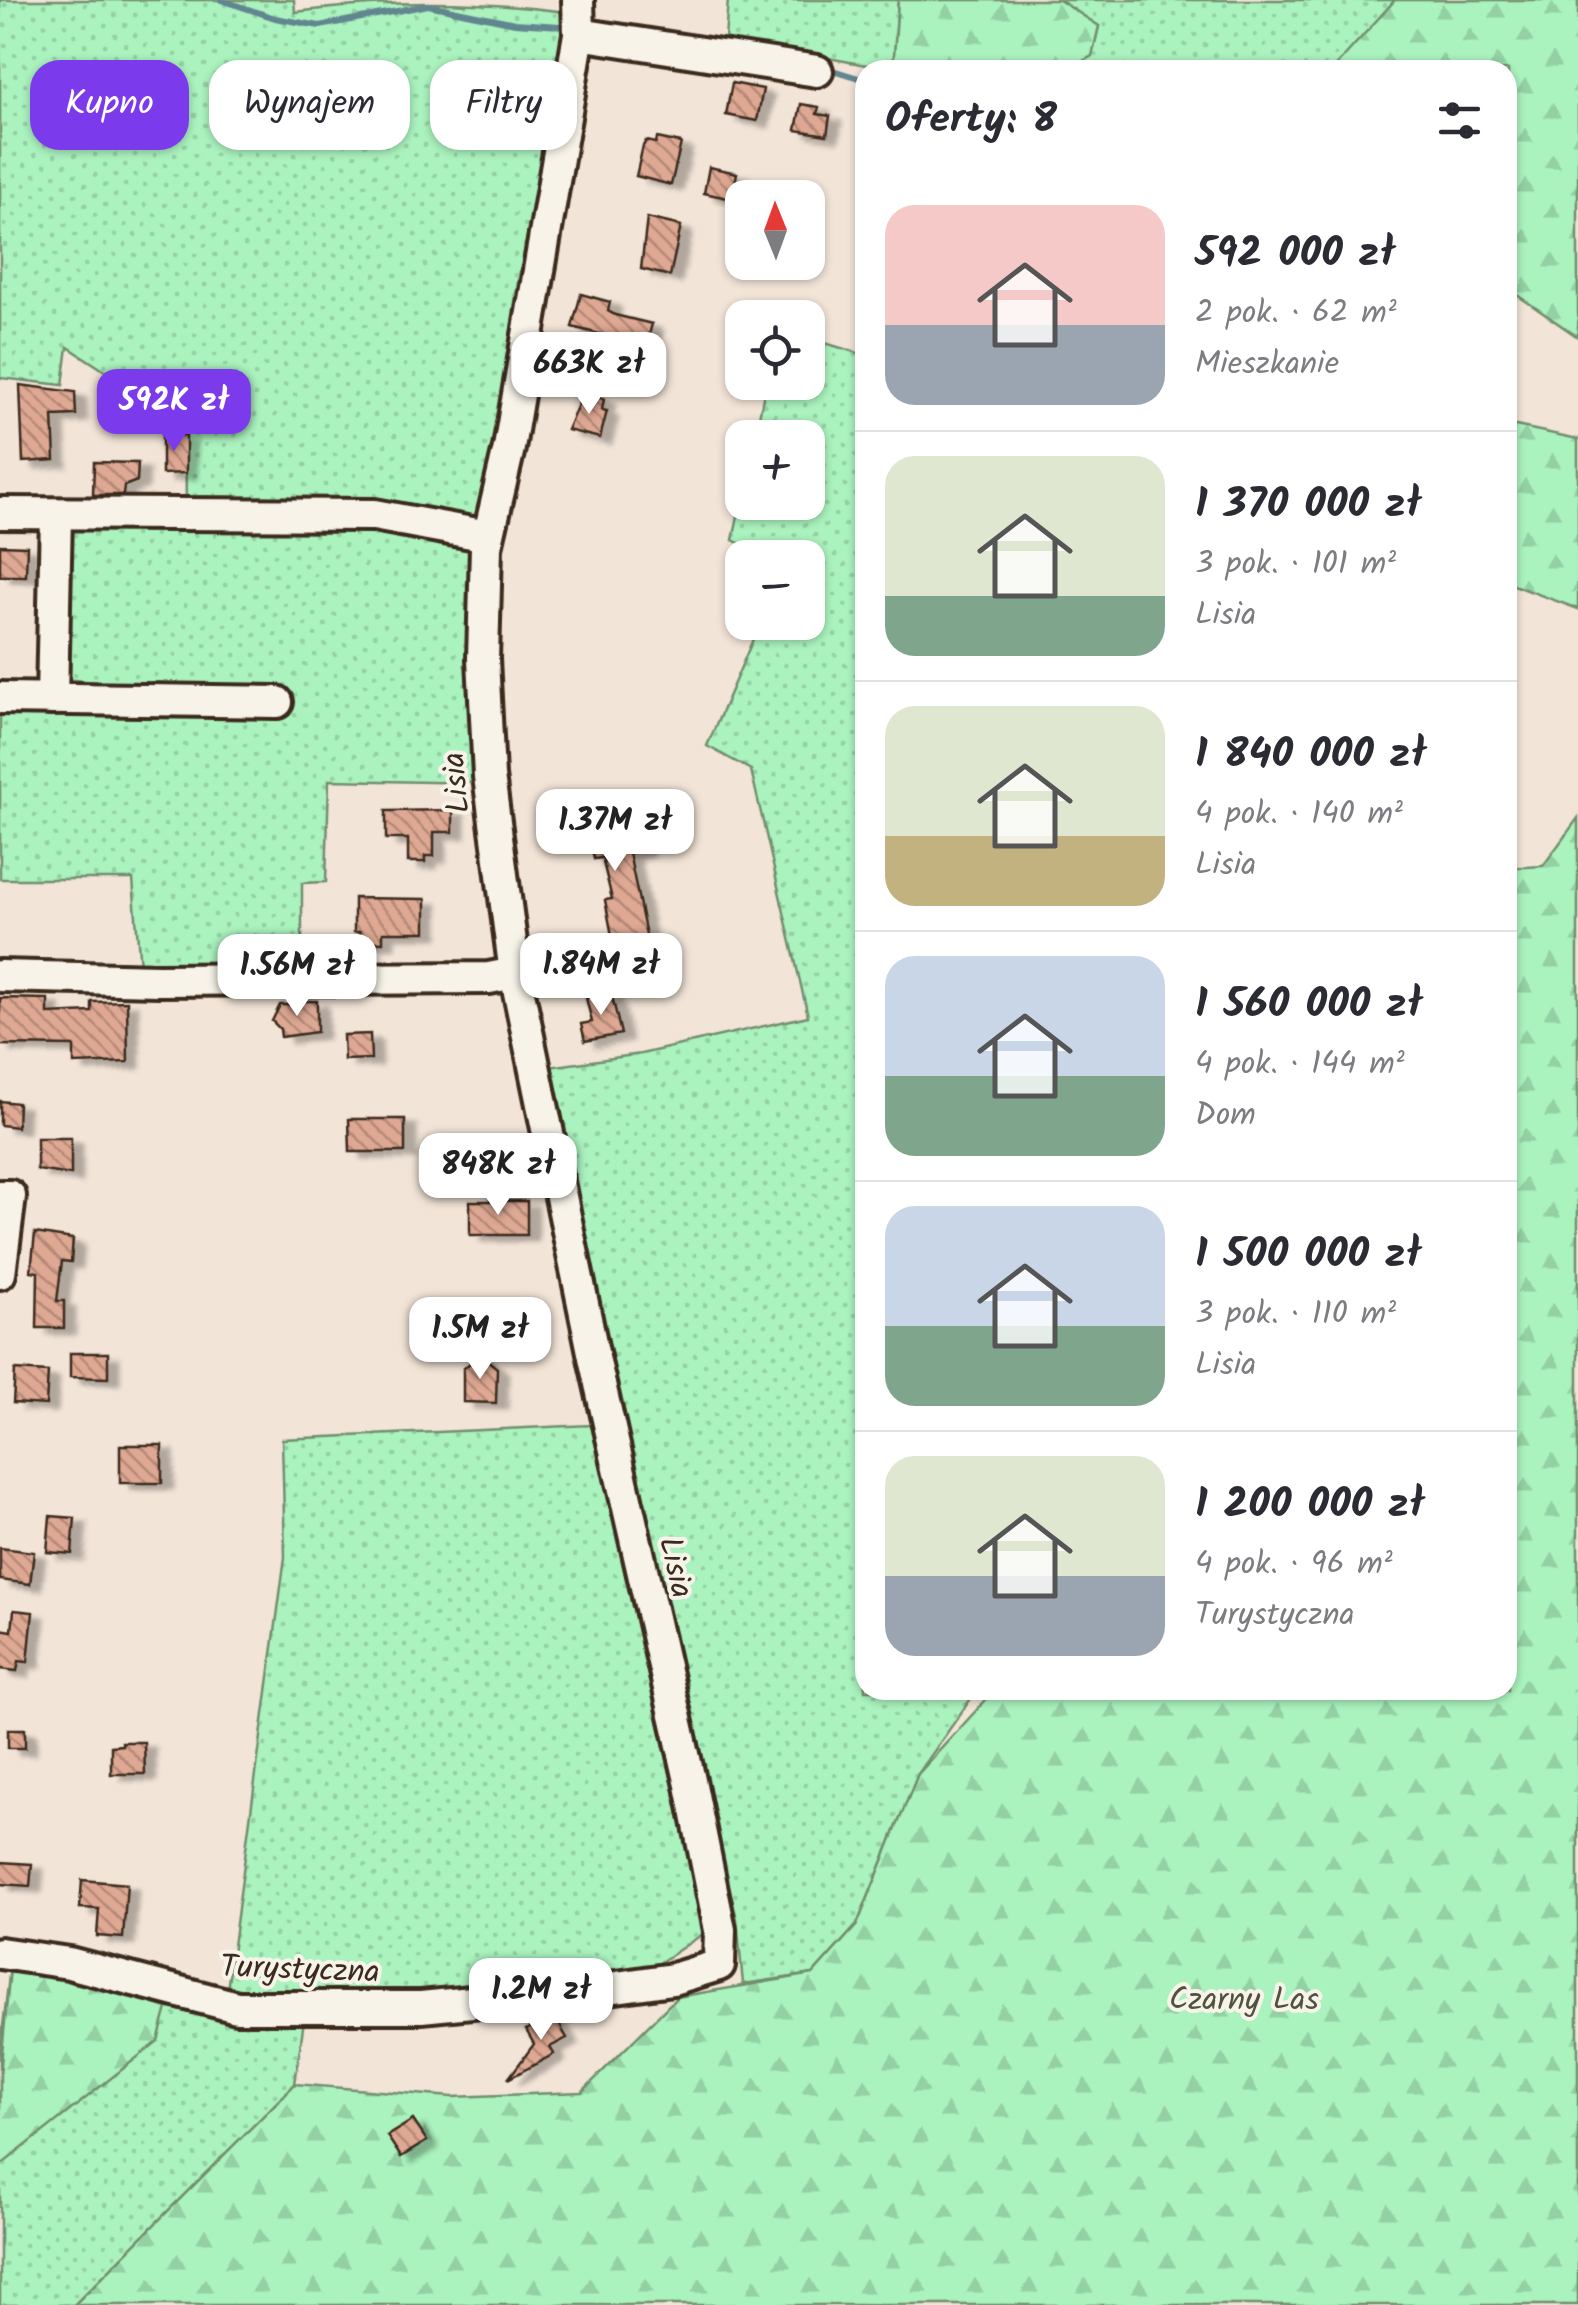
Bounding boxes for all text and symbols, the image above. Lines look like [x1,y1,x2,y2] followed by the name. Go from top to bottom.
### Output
[30,60,189,150] chip: Kupno
[209,60,410,150] chip: Wynajem
[430,60,577,150] chip: Filtry
[885,87,1057,154] text: Oferty: 8
[1432,93,1487,148] icon: filters
[725,180,825,280] north arrow
[725,180,825,640] map controls
[1195,221,1395,288] text: 592 000 zł
[965,245,1085,365] icon: home
[1195,288,1397,339] text: 2 pok. · 62 m²
[725,300,825,400] button: locate
[497,332,681,417] pin: 663K zł
[533,339,645,390] text: 663K zł
[1195,339,1339,390] text: Mieszkanie
[82,369,266,454] pin: 592K zł
[119,376,229,427] text: 592K zł
[725,420,825,520] button: +
[1195,472,1421,539] text: 1 370 000 zł
[965,496,1085,616] icon: home
[1195,539,1396,590] text: 3 pok. · 101 m²
[725,540,825,640] button: −
[1195,590,1256,641] text: Lisia
[1195,722,1426,789] text: 1 840 000 zł
[965,746,1085,866] icon: home
[429,750,486,816] street label: Lisia
[512,789,718,874] pin: 1.37M zł
[1195,789,1403,840] text: 4 pok. · 140 m²
[558,796,672,847] text: 1.37M zł
[1195,840,1256,891] text: Lisia
[498,933,704,1018] pin: 1.84M zł
[194,934,400,1019] pin: 1.56M zł
[542,940,660,991] text: 1.84M zł
[240,941,354,992] text: 1.56M zł
[1195,972,1423,1039] text: 1 560 000 zł
[965,996,1085,1116] icon: home
[1195,1039,1405,1090] text: 4 pok. · 144 m²
[1195,1090,1256,1141] text: Dom
[406,1133,590,1218] pin: 848K zł
[441,1140,555,1191] text: 848K zł
[1195,1222,1421,1289] text: 1 500 000 zł
[965,1246,1085,1366] icon: home
[1195,1289,1396,1340] text: 3 pok. · 110 m²
[388,1297,572,1382] pin: 1.5M zł
[431,1304,529,1355] text: 1.5M zł
[1195,1340,1256,1391] text: Lisia
[1195,1472,1425,1539] text: 1 200 000 zł
[965,1496,1085,1616] icon: home
[643,1532,706,1603] street label: Lisia
[1195,1539,1393,1590] text: 4 pok. · 96 m²
[1195,1590,1355,1641] text: Turystyczna
[219,1942,381,1999] street label: Turystyczna
[449,1958,633,2043] pin: 1.2M zł
[491,1965,591,2016] text: 1.2M zł
[1169,1975,1319,2026] park label: Czarny Las

